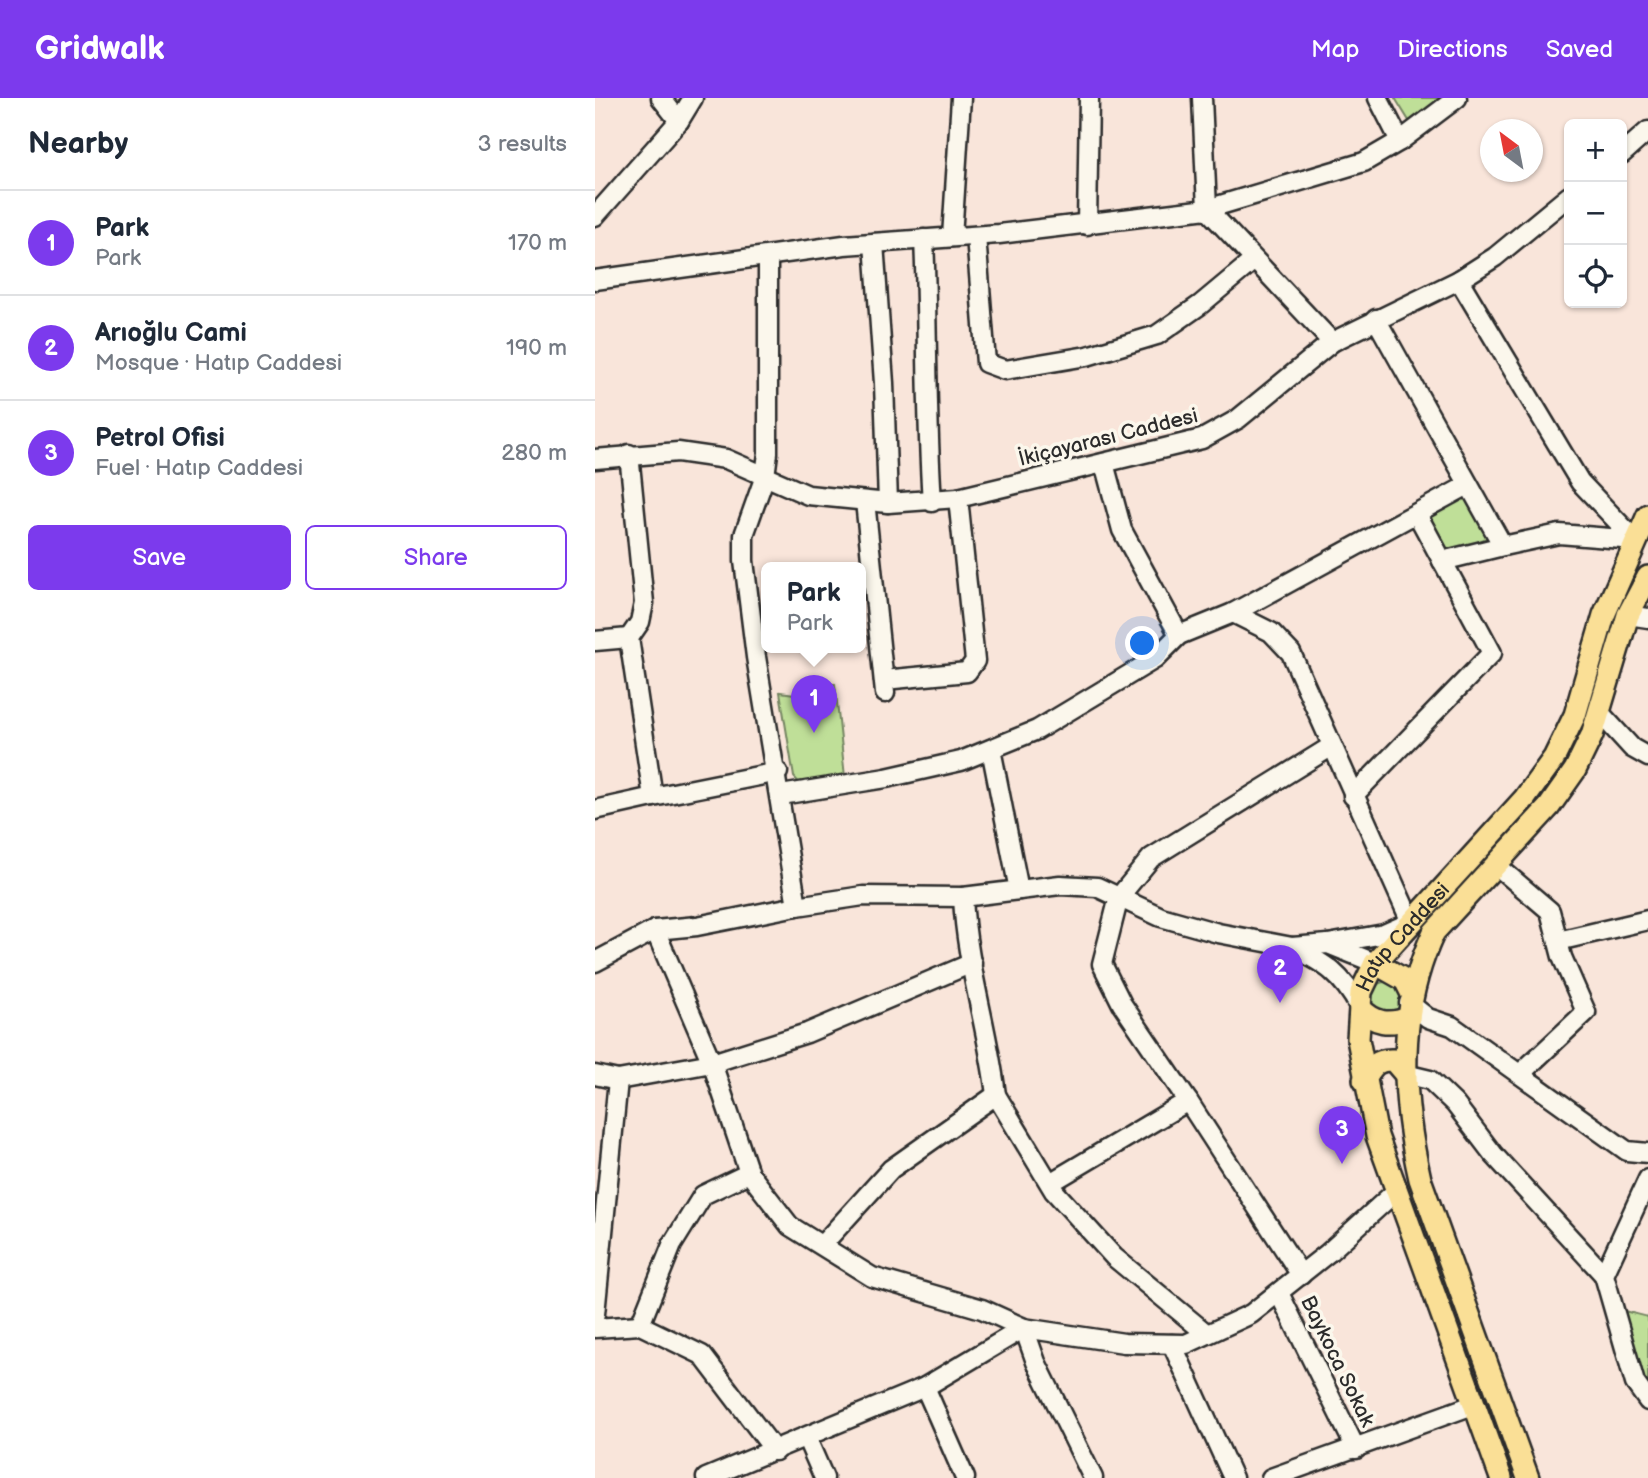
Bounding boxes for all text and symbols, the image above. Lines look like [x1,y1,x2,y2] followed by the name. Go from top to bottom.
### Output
[35,29,165,69] text: Gridwalk
[1311,35,1359,64] text: Map
[1397,35,1508,64] text: Directions
[1546,35,1613,64] text: Saved
[1480,119,1543,182] north arrow
[1564,119,1627,308] map controls
[1564,119,1627,182] button: +
[28,126,128,162] text: Nearby
[478,130,567,158] text: 3 results
[1564,182,1627,245] button: −
[95,213,149,244] text: Park
[46,229,56,257] text: 1
[508,229,567,257] text: 170 m
[95,244,141,272] text: Park
[1564,245,1627,308] button: locate
[95,318,247,349] text: Arıoğlu Cami
[44,334,58,362] text: 2
[506,334,567,362] text: 190 m
[95,349,342,377] text: Mosque · Hatıp Caddesi
[1016,403,1200,472] street label: İkiçayarası Caddesi
[95,423,225,454] text: Petrol Ofisi
[44,439,58,467] text: 3
[501,439,567,467] text: 280 m
[95,454,303,482] text: Fuel · Hatıp Caddesi
[28,525,291,590] button: Save
[305,525,567,590] button: Share
[761,562,866,653] popup
[786,578,841,609] text: Park
[786,609,833,637] text: Park
[1125,626,1159,660] your location
[791,675,837,733] pin: 1
[1351,877,1455,996] street label: Hatıp Caddesi
[1257,945,1303,1003] pin: 2
[1319,1106,1365,1164] pin: 3
[1295,1292,1380,1431] street label: Baykoca Sokak

